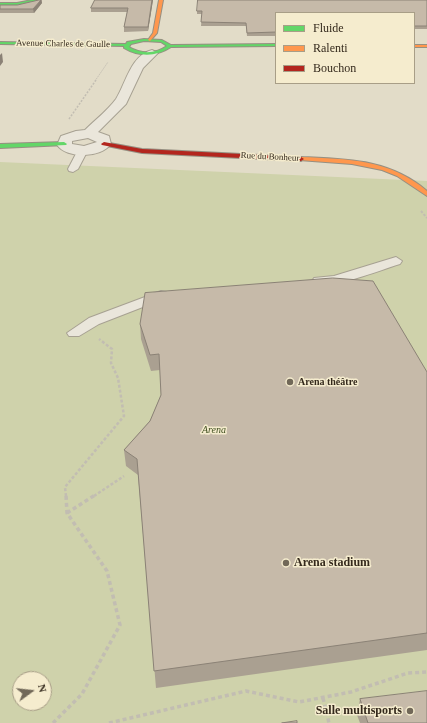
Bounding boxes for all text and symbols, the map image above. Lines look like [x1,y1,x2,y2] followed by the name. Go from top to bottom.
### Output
[275,12,415,84] legend
[313,21,344,35] text: Fluide
[16,38,110,50] street label: Avenue Charles de Gaulle
[313,41,348,55] text: Ralenti
[313,61,356,75] text: Bouchon
[240,150,300,164] street label: Rue du Bonheur
[298,376,357,388] place label: Arena théâtre
[285,377,295,387] marker: Arena théâtre
[202,424,226,436] park label: Arena
[294,556,370,570] place label: Arena stadium
[281,558,291,568] marker: Arena stadium
[12,671,52,711] north arrow
[36,683,49,694] text: N
[316,704,402,718] place label: Salle multisports
[405,706,415,716] marker: Salle multisports

